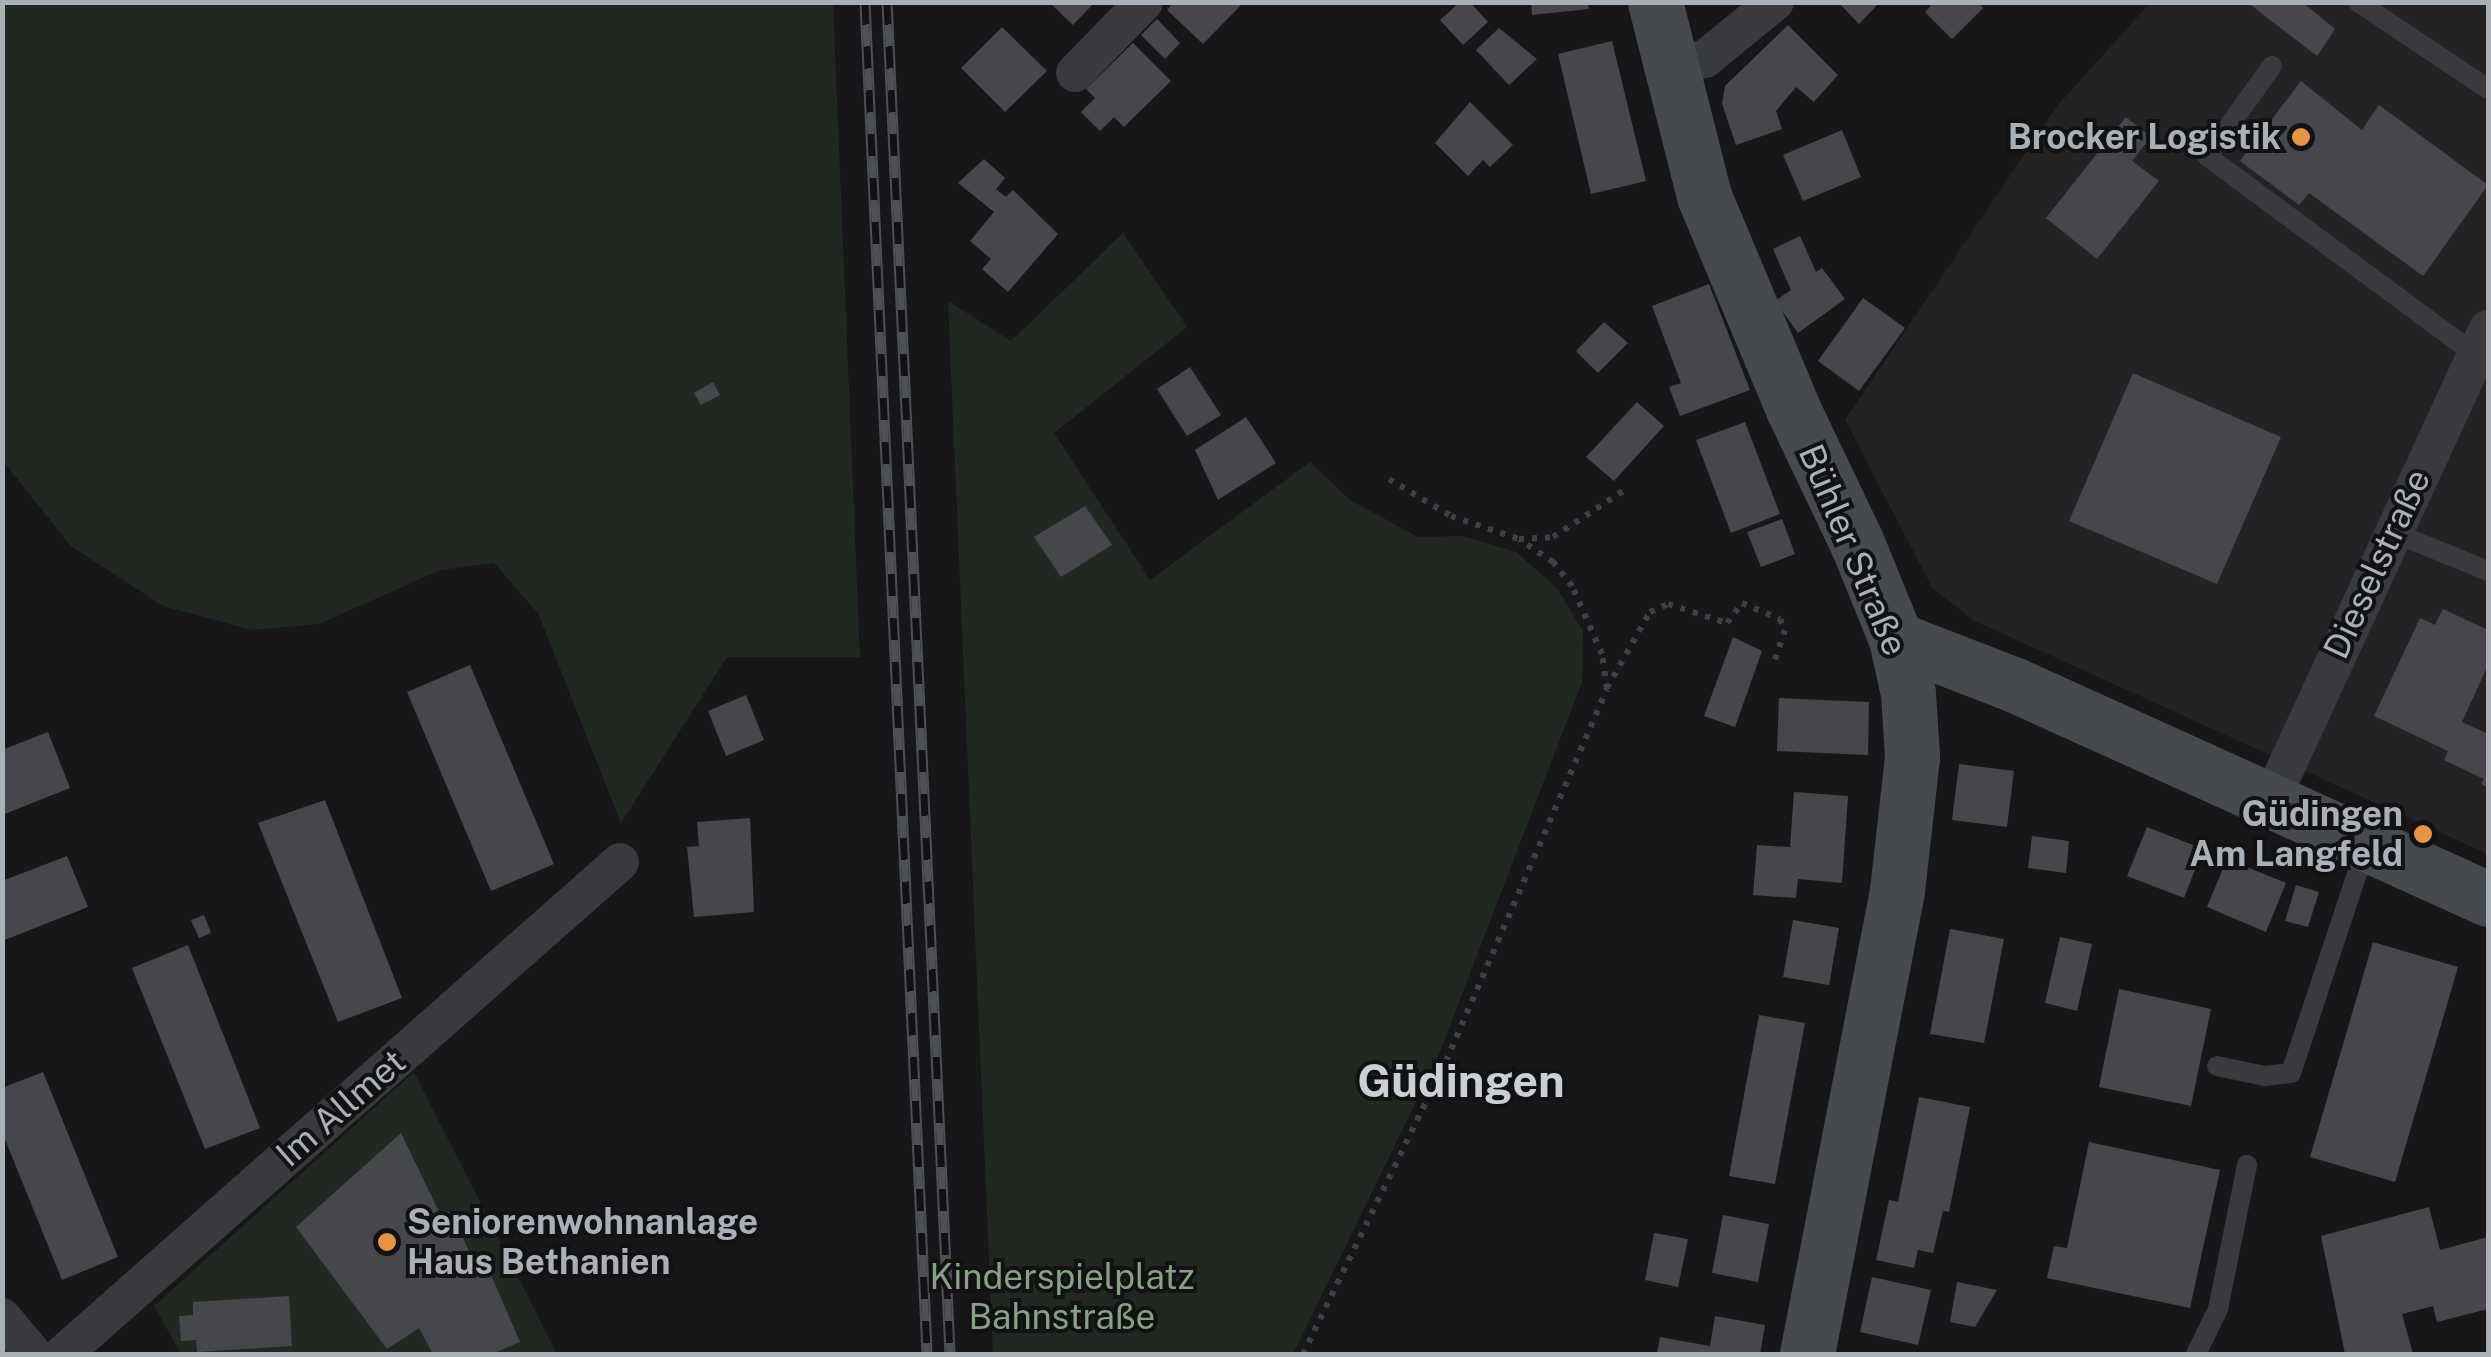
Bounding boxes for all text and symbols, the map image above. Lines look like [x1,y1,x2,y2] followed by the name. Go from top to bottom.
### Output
[2008,116,2281,158] place label: Brocker Logistik
[2290,126,2312,148] marker: Brocker Logistik
[1790,438,1916,662] street label: Bühler Straße
[2315,463,2439,665] street label: Dieselstraße
[2190,793,2403,875] place label: Güdingen Am Langfeld
[2412,823,2434,845] marker: Güdingen Am Langfeld
[268,1041,414,1175] street label: Im Allmet
[1357,1054,1565,1108] district label: Güdingen
[407,1201,758,1283] place label: Seniorenwohnanlage Haus Bethanien
[376,1231,398,1253] marker: Seniorenwohnanlage Haus Bethanien
[930,1256,1194,1338] park label: Kinderspielplatz Bahnstraße

